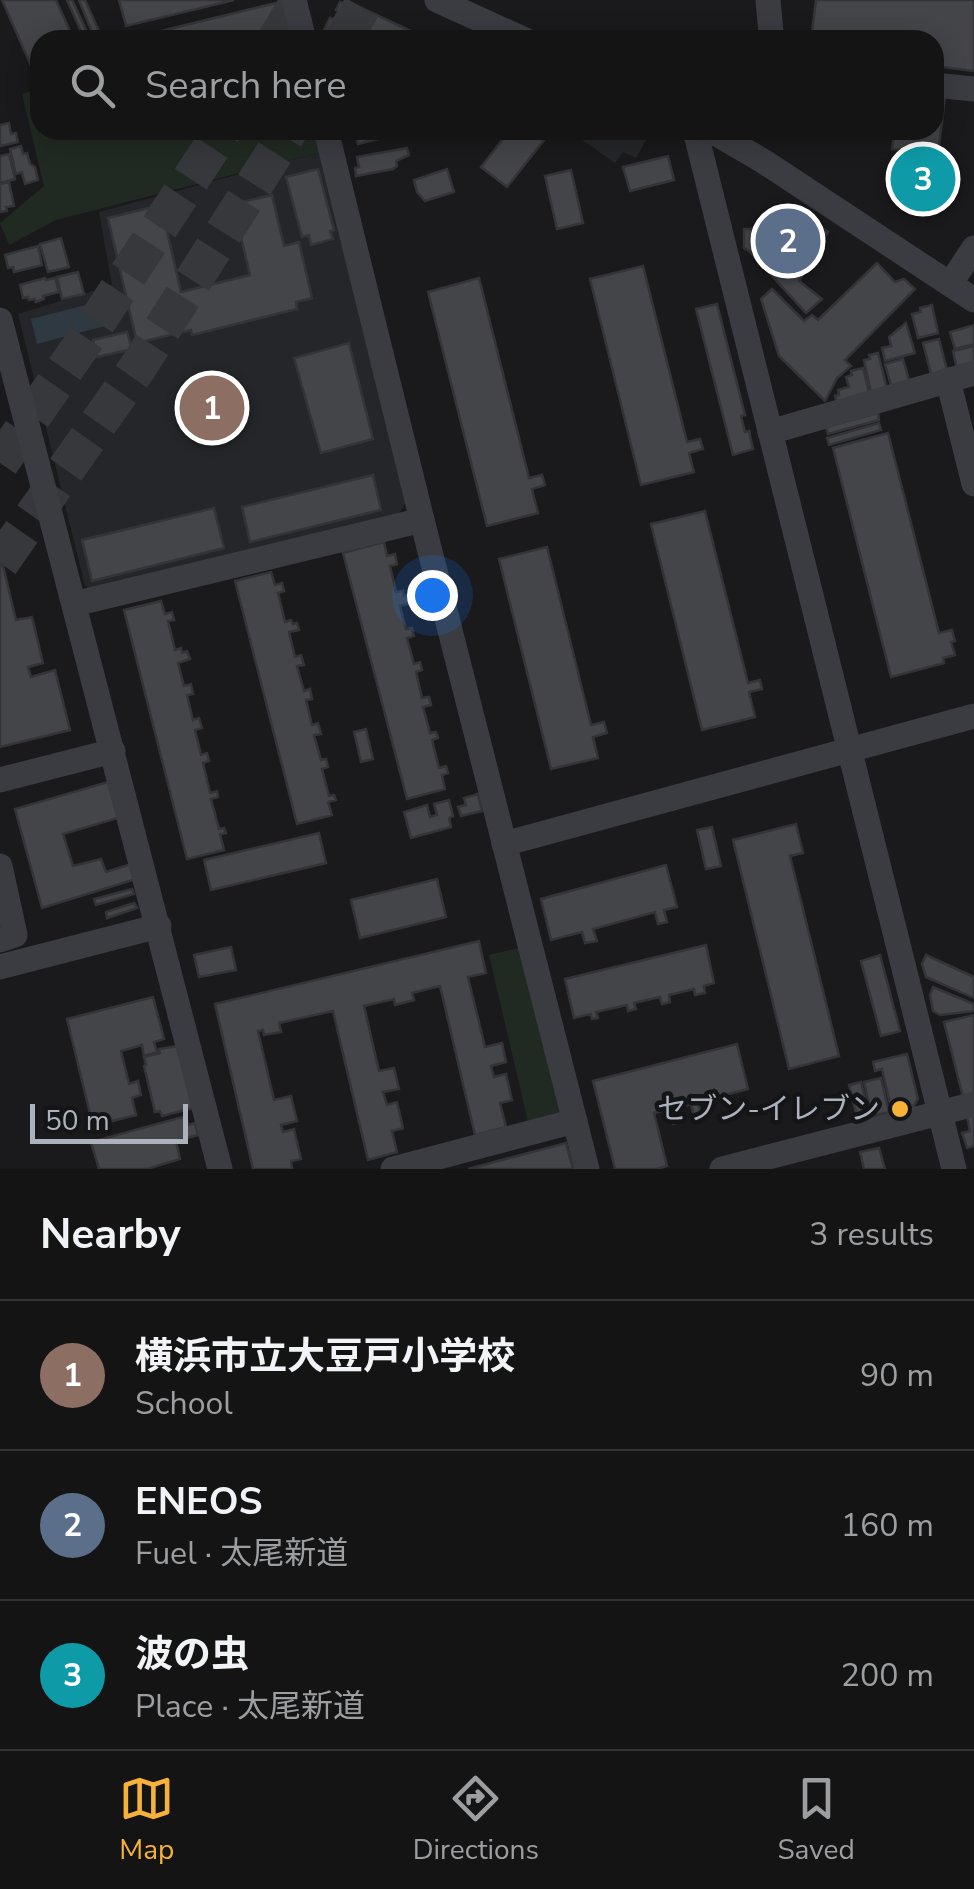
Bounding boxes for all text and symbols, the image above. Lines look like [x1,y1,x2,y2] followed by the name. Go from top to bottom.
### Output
[30,30,944,140] search box
[65,58,120,113] icon: search
[145,60,346,111] text: Search here
[890,142,956,216] pin: 3
[756,204,820,278] pin: 2
[180,370,244,446] pin: 1
[407,570,458,621] your location
[657,1089,880,1130] place label: セブン-イレブン
[889,1098,911,1120] marker: セブン-イレブン
[30,1099,188,1144] scale bar
[45,1102,110,1140] text: 50 m
[40,1206,181,1263] text: Nearby
[809,1213,934,1256] text: 3 results
[135,1331,515,1382] text: 横浜市立大豆戸小学校
[63,1354,82,1397] text: 1
[860,1354,934,1397] text: 90 m
[135,1382,233,1425] text: School
[135,1476,263,1527] text: ENEOS
[63,1504,82,1547] text: 2
[841,1504,934,1547] text: 160 m
[135,1532,348,1575] text: Fuel · 太尾新道
[135,1629,249,1680] text: 波の虫
[63,1654,82,1697] text: 3
[841,1654,934,1697] text: 200 m
[135,1685,365,1728] text: Place · 太尾新道
[119,1771,174,1869] tab: Map
[413,1771,539,1869] tab: Directions
[777,1771,855,1869] tab: Saved

